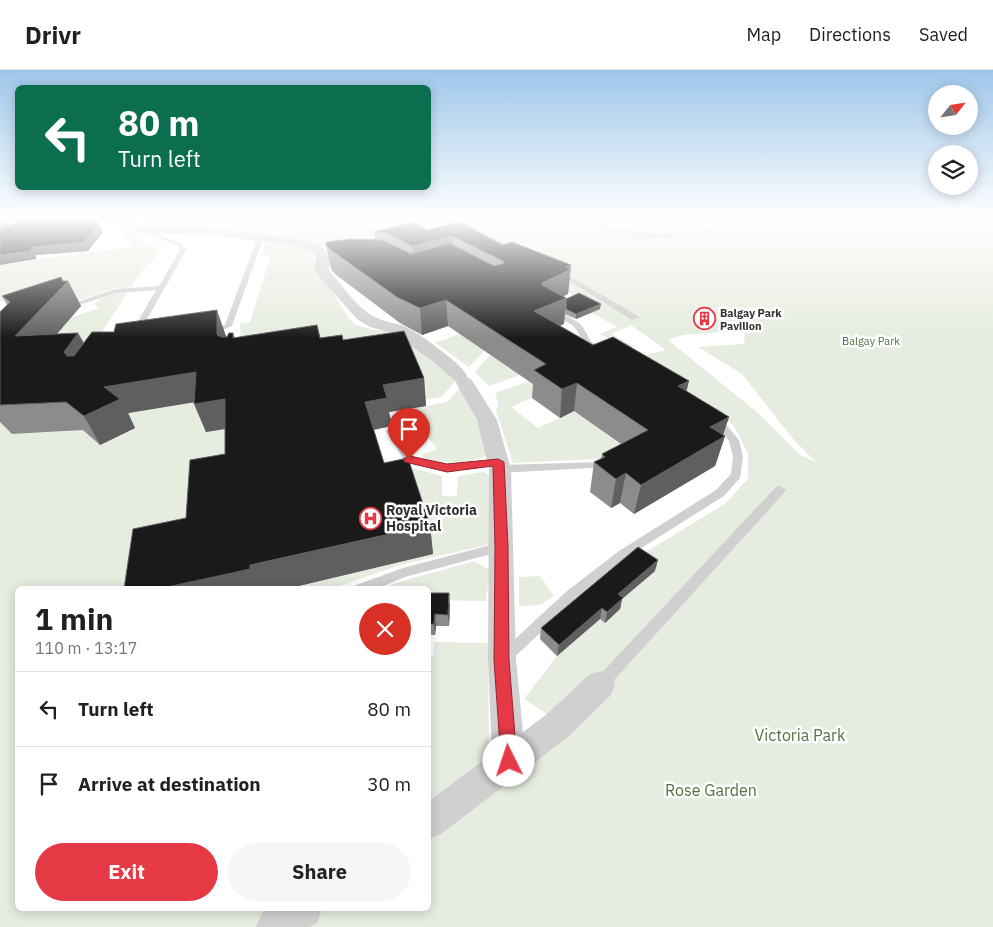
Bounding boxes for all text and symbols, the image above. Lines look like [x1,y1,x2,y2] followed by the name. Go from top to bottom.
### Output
[25,19,81,51] text: Drivr
[746,23,781,46] text: Map
[809,23,891,46] text: Directions
[919,23,968,46] text: Saved
[928,85,978,135] north arrow
[928,85,978,195] map controls
[118,100,200,146] text: 80 m
[35,105,100,170] icon: left
[118,144,201,173] text: Turn left
[928,145,978,195] button: layers
[720,306,782,333] place label: Balgay Park Pavilion
[692,307,716,331] building icon: Balgay Park Pavilion
[842,334,900,348] park label: Balgay Park
[388,408,430,459] pin
[395,415,423,443] icon: arrive
[386,501,477,535] place label: Royal Victoria Hospital
[358,506,382,530] hospital icon: Royal Victoria Hospital
[35,599,113,638] text: 1 min
[359,603,411,655] button: close
[35,638,137,658] text: 110 m · 13:17
[35,695,63,723] icon: left
[78,697,154,721] text: Turn left
[367,697,411,721] text: 80 m
[755,725,846,745] park label: Victoria Park
[482,734,534,786] position arrow
[35,770,63,798] icon: arrive
[78,772,261,796] text: Arrive at destination
[367,772,411,796] text: 30 m
[665,780,757,800] park label: Rose Garden
[35,843,218,901] button: Exit
[228,843,411,901] button: Share

